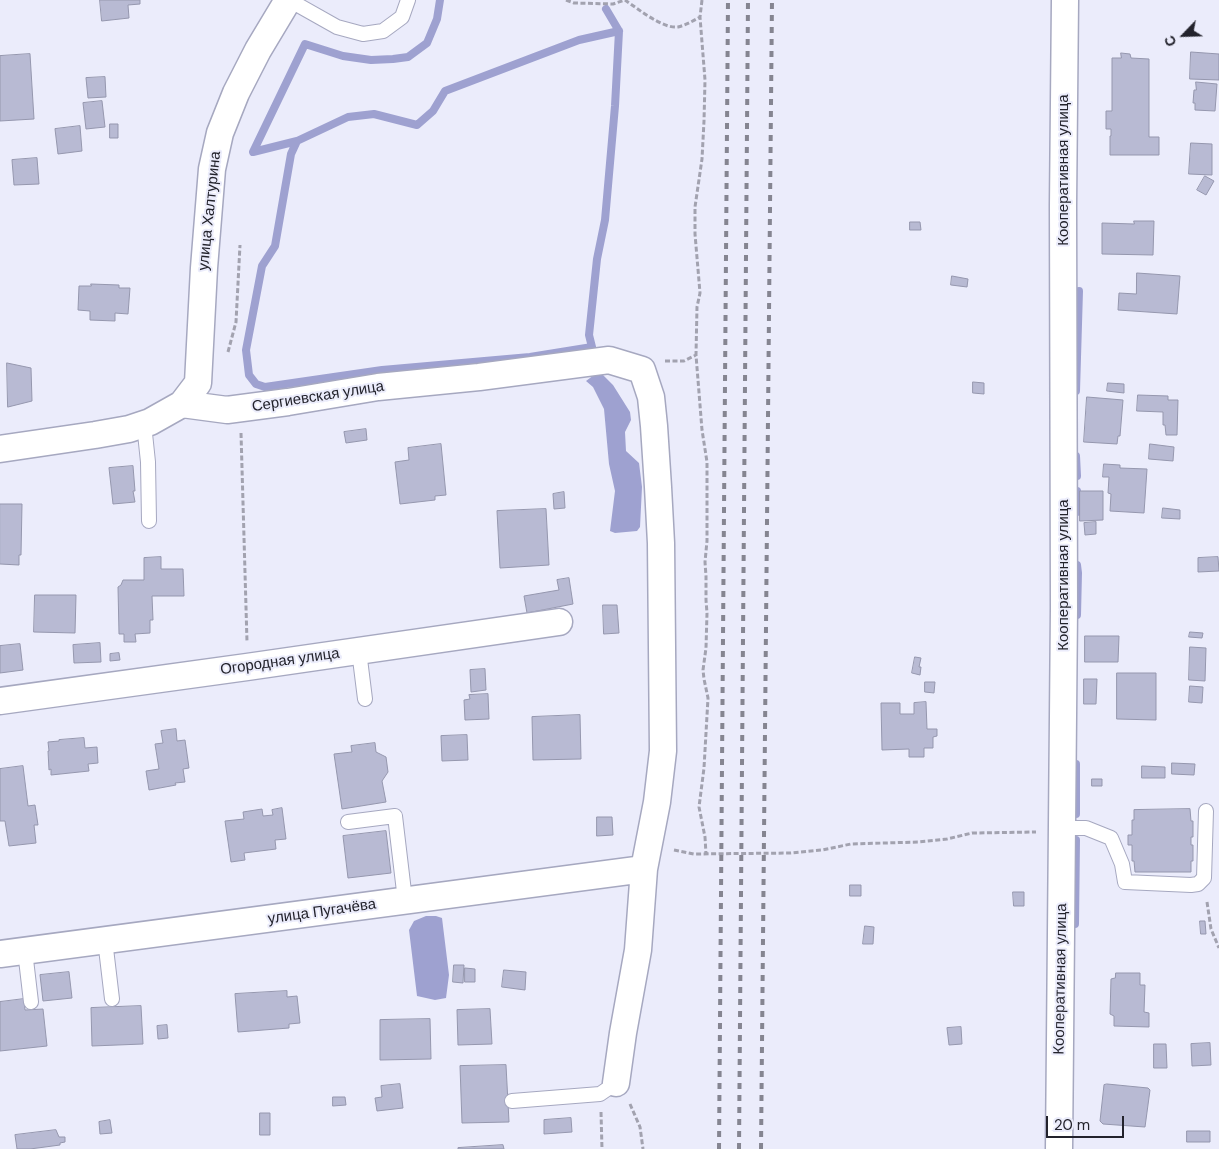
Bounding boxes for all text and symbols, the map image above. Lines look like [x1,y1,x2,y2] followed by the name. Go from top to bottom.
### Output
[1159,10,1209,60] north arrow
[1160,33,1181,49] text: С
[1055,94,1073,246] street label: Кооперативная улица
[195,150,225,272] street label: улица Халтурина
[251,378,385,416] street label: Сергиевская улица
[1055,499,1073,651] street label: Кооперативная улица
[219,645,341,679] street label: Огородная улица
[267,896,377,928] street label: улица Пугачёва
[1051,903,1071,1055] street label: Кооперативная улица
[1049,1106,1126,1138] scale bar
[1054,1115,1090,1135] text: 20 m

